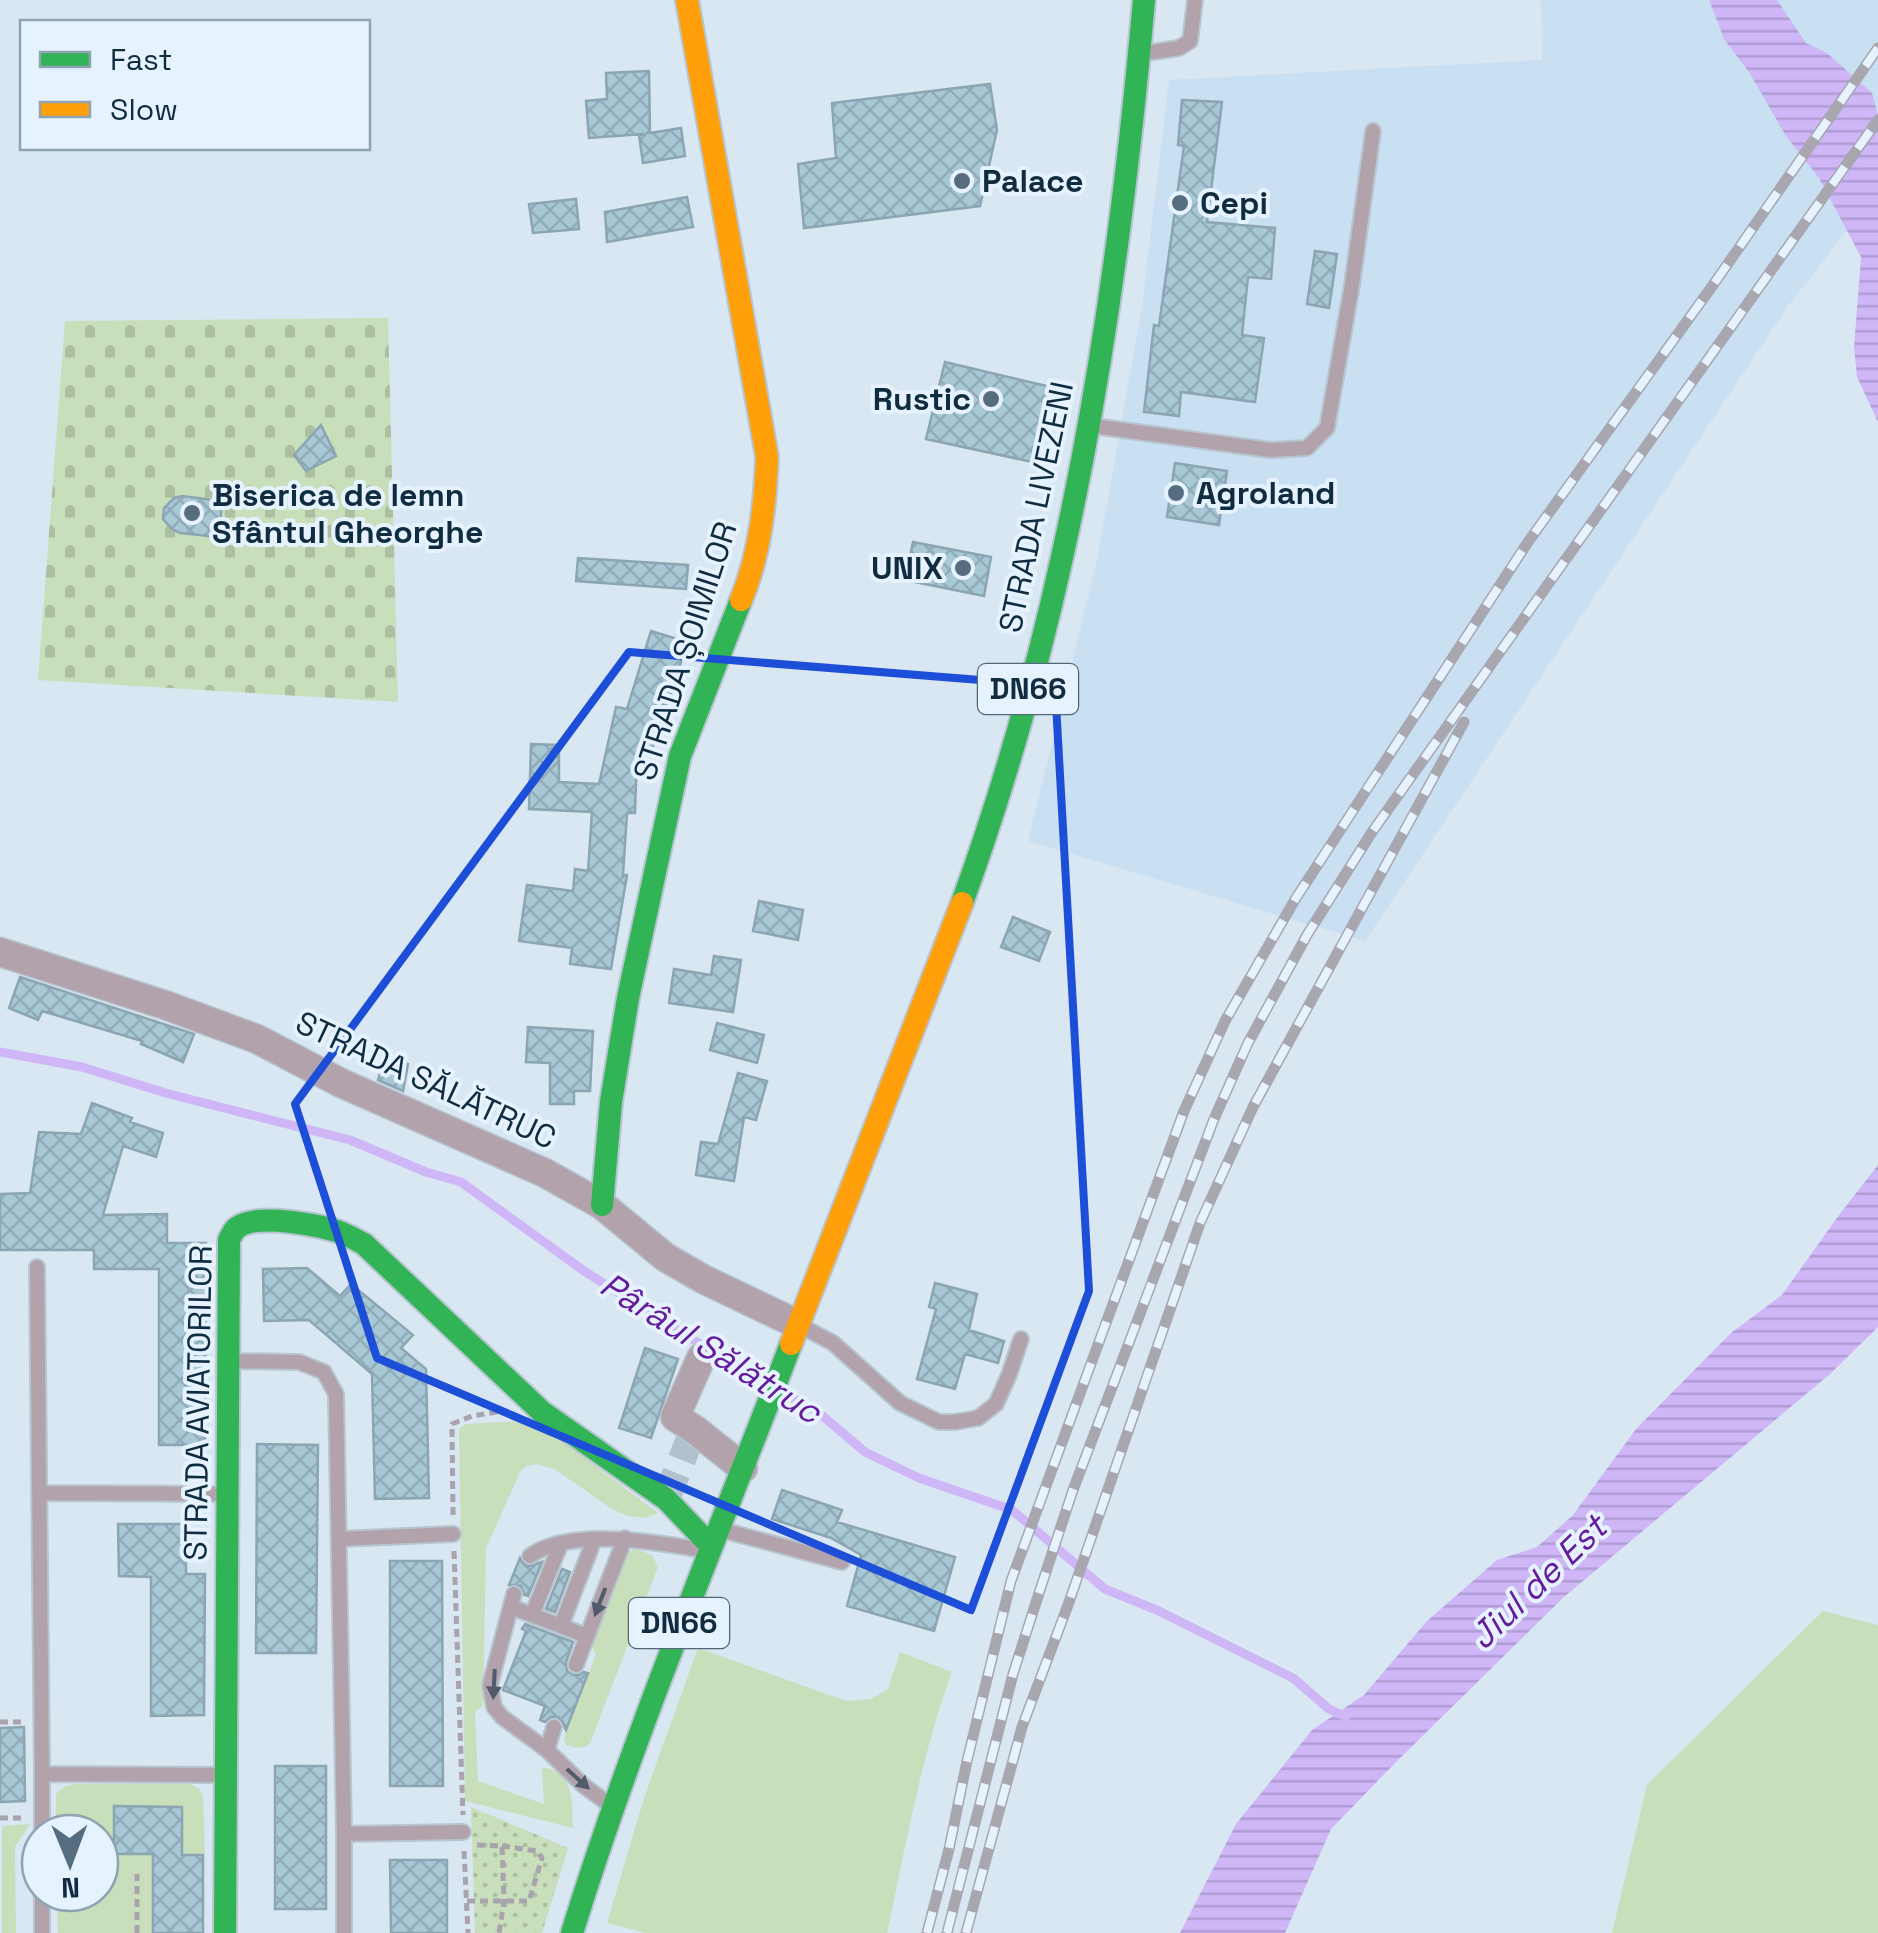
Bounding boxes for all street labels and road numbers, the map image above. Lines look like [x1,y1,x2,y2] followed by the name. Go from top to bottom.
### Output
[990,378,1082,636] street label: STRADA LIVEZENI
[624,517,746,785] street label: STRADA ȘOIMILOR
[978,664,1078,714] road number: DN66
[290,1002,562,1158] street label: STRADA SĂLĂTRUC
[175,1245,221,1561] street label: STRADA AVIATORILOR
[629,1598,729,1648] road number: DN66

